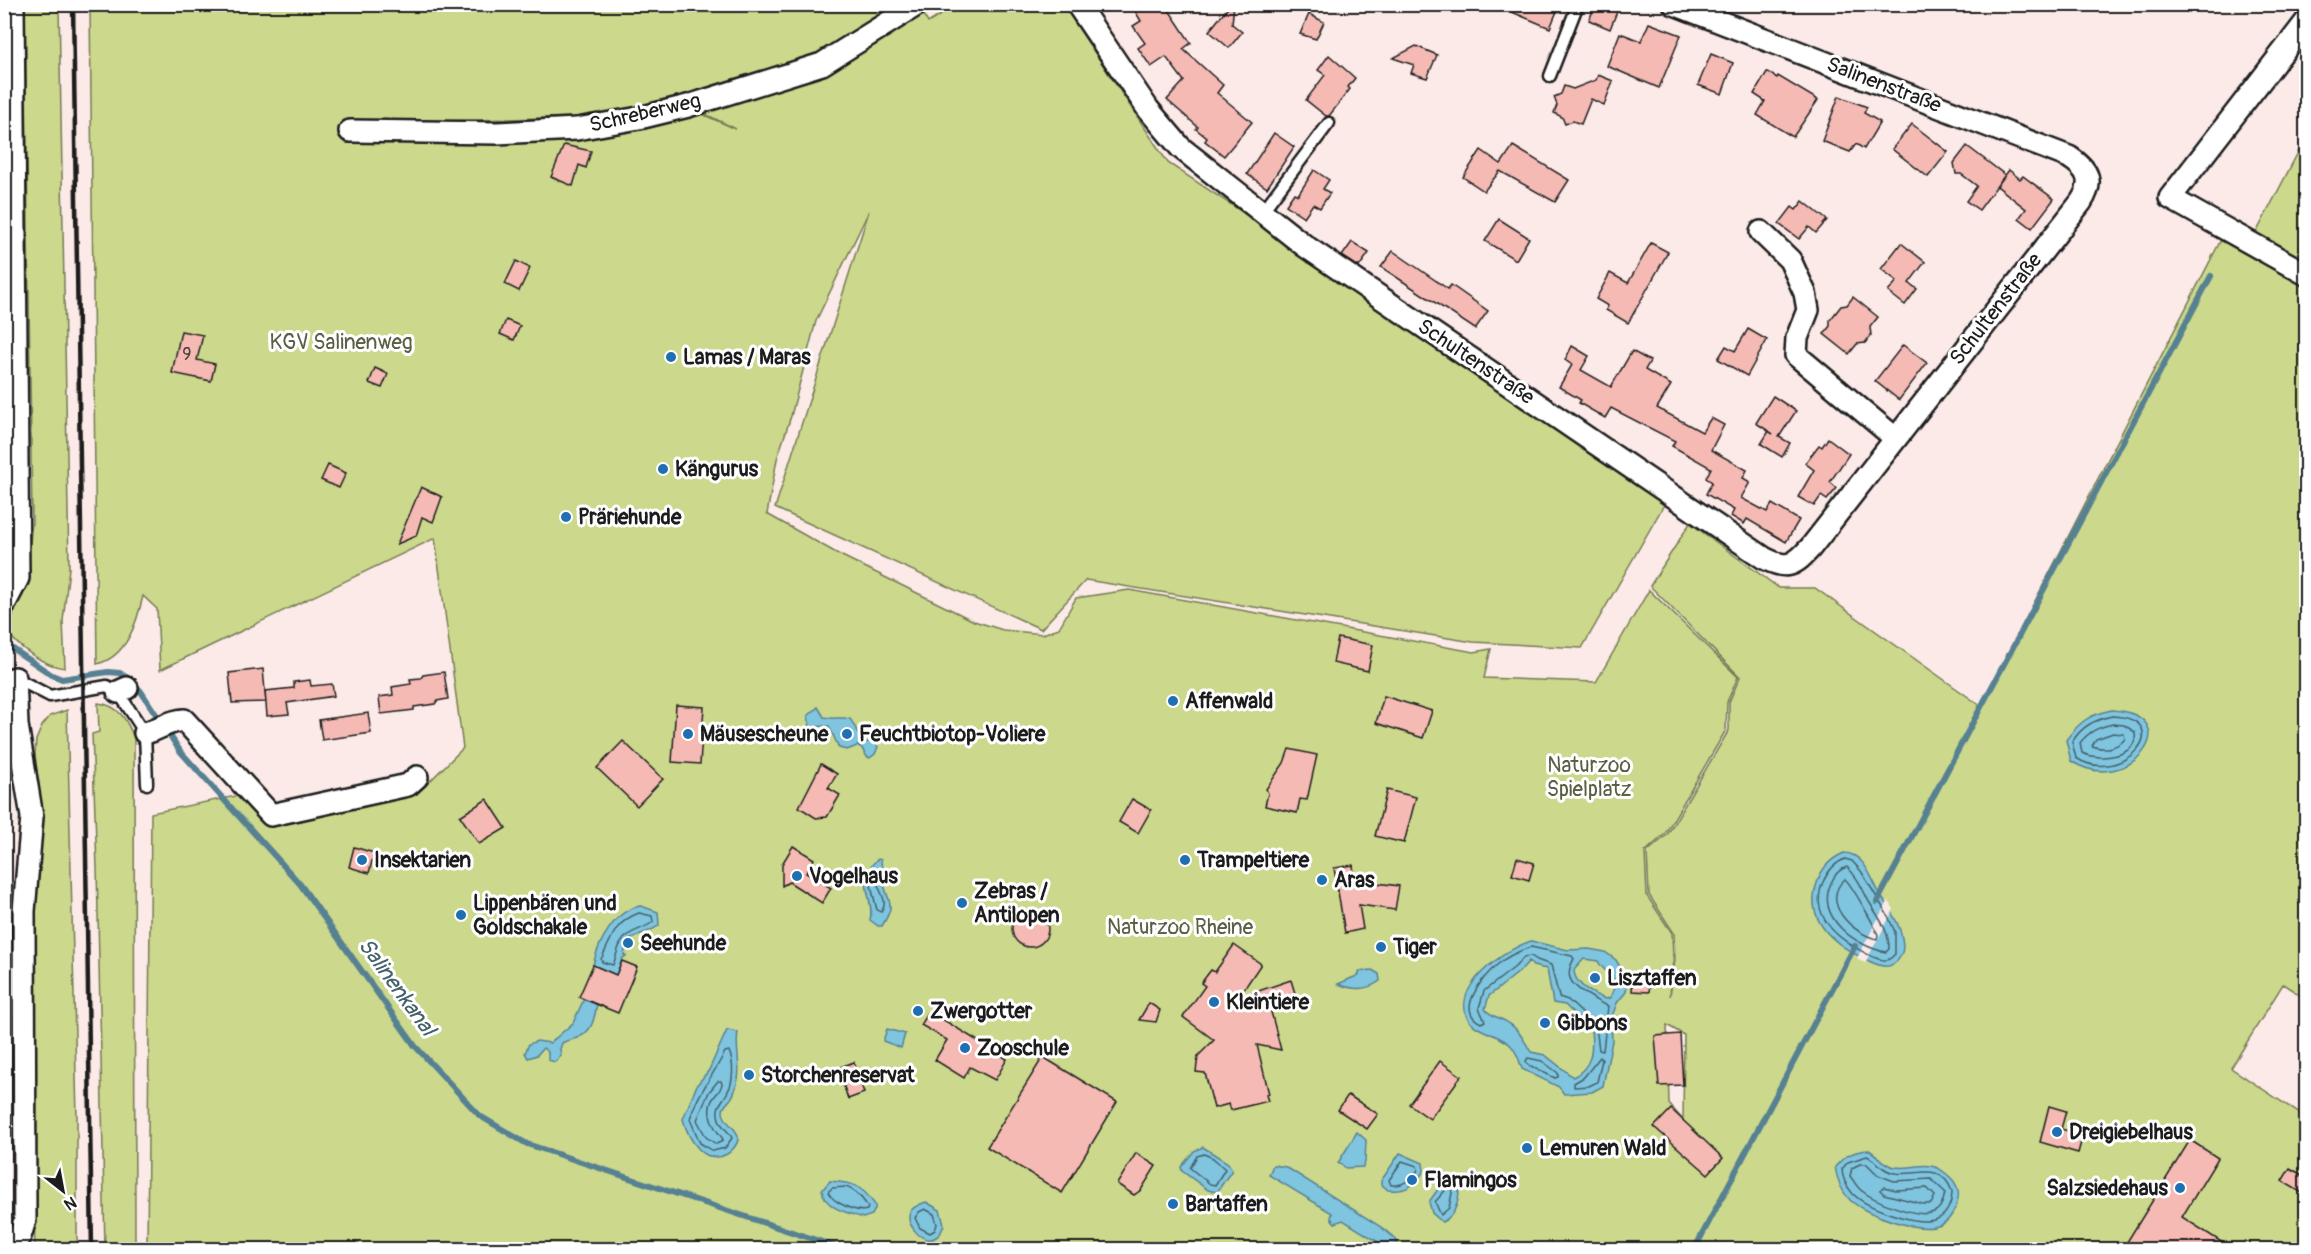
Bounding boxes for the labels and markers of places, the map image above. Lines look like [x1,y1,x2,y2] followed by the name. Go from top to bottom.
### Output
[683,344,811,371] place label: Lamas / Maras
[664,350,678,364] marker: Lamas / Maras
[675,456,759,483] place label: Kängurus
[656,462,670,476] marker: Kängurus
[578,504,682,531] place label: Präriehunde
[559,510,573,524] marker: Präriehunde
[1185,688,1273,715] place label: Affenwald
[1166,694,1180,708] marker: Affenwald
[700,721,829,748] place label: Mäusescheune
[859,721,1046,748] place label: Feuchtbiotop-Voliere
[681,727,695,741] marker: Mäusescheune
[840,727,854,741] marker: Feuchtbiotop-Voliere
[374,847,471,874] place label: Insektarien
[1196,847,1310,874] place label: Trampeltiere
[355,853,369,867] marker: Insektarien
[1178,853,1192,867] marker: Trampeltiere
[809,863,899,890] place label: Vogelhaus
[1334,867,1375,894] place label: Aras
[790,869,804,883] marker: Vogelhaus
[1315,873,1329,887] marker: Aras
[974,878,1060,929] place label: Zebras / Antilopen
[473,890,617,941] place label: Lippenbären und Goldschakale
[955,896,969,910] marker: Zebras / Antilopen
[454,908,468,922] marker: Lippenbären und Goldschakale
[640,930,727,957] place label: Seehunde
[1392,934,1437,961] place label: Tiger
[621,936,635,950] marker: Seehunde
[1374,940,1388,954] marker: Tiger
[1607,965,1697,992] place label: Lisztaffen
[1588,971,1602,985] marker: Lisztaffen
[1226,989,1310,1016] place label: Kleintiere
[1207,995,1221,1009] marker: Kleintiere
[930,998,1033,1025] place label: Zwergotter
[911,1004,925,1018] marker: Zwergotter
[1557,1010,1628,1037] place label: Gibbons
[1538,1016,1552,1030] marker: Gibbons
[977,1035,1070,1062] place label: Zooschule
[958,1041,972,1055] marker: Zooschule
[761,1062,915,1089] place label: Storchenreservat
[742,1068,756,1082] marker: Storchenreservat
[2069,1119,2193,1146] place label: Dreigiebelhaus
[2050,1125,2064,1139] marker: Dreigiebelhaus
[1539,1135,1667,1162] place label: Lemuren Wald
[1520,1141,1534,1155] marker: Lemuren Wald
[1424,1167,1517,1194] place label: Flamingos
[1405,1173,1419,1187] marker: Flamingos
[2047,1175,2169,1202] place label: Salzsiedehaus
[2173,1181,2187,1195] marker: Salzsiedehaus
[1185,1191,1268,1218] place label: Bartaffen
[1166,1197,1180,1211] marker: Bartaffen

